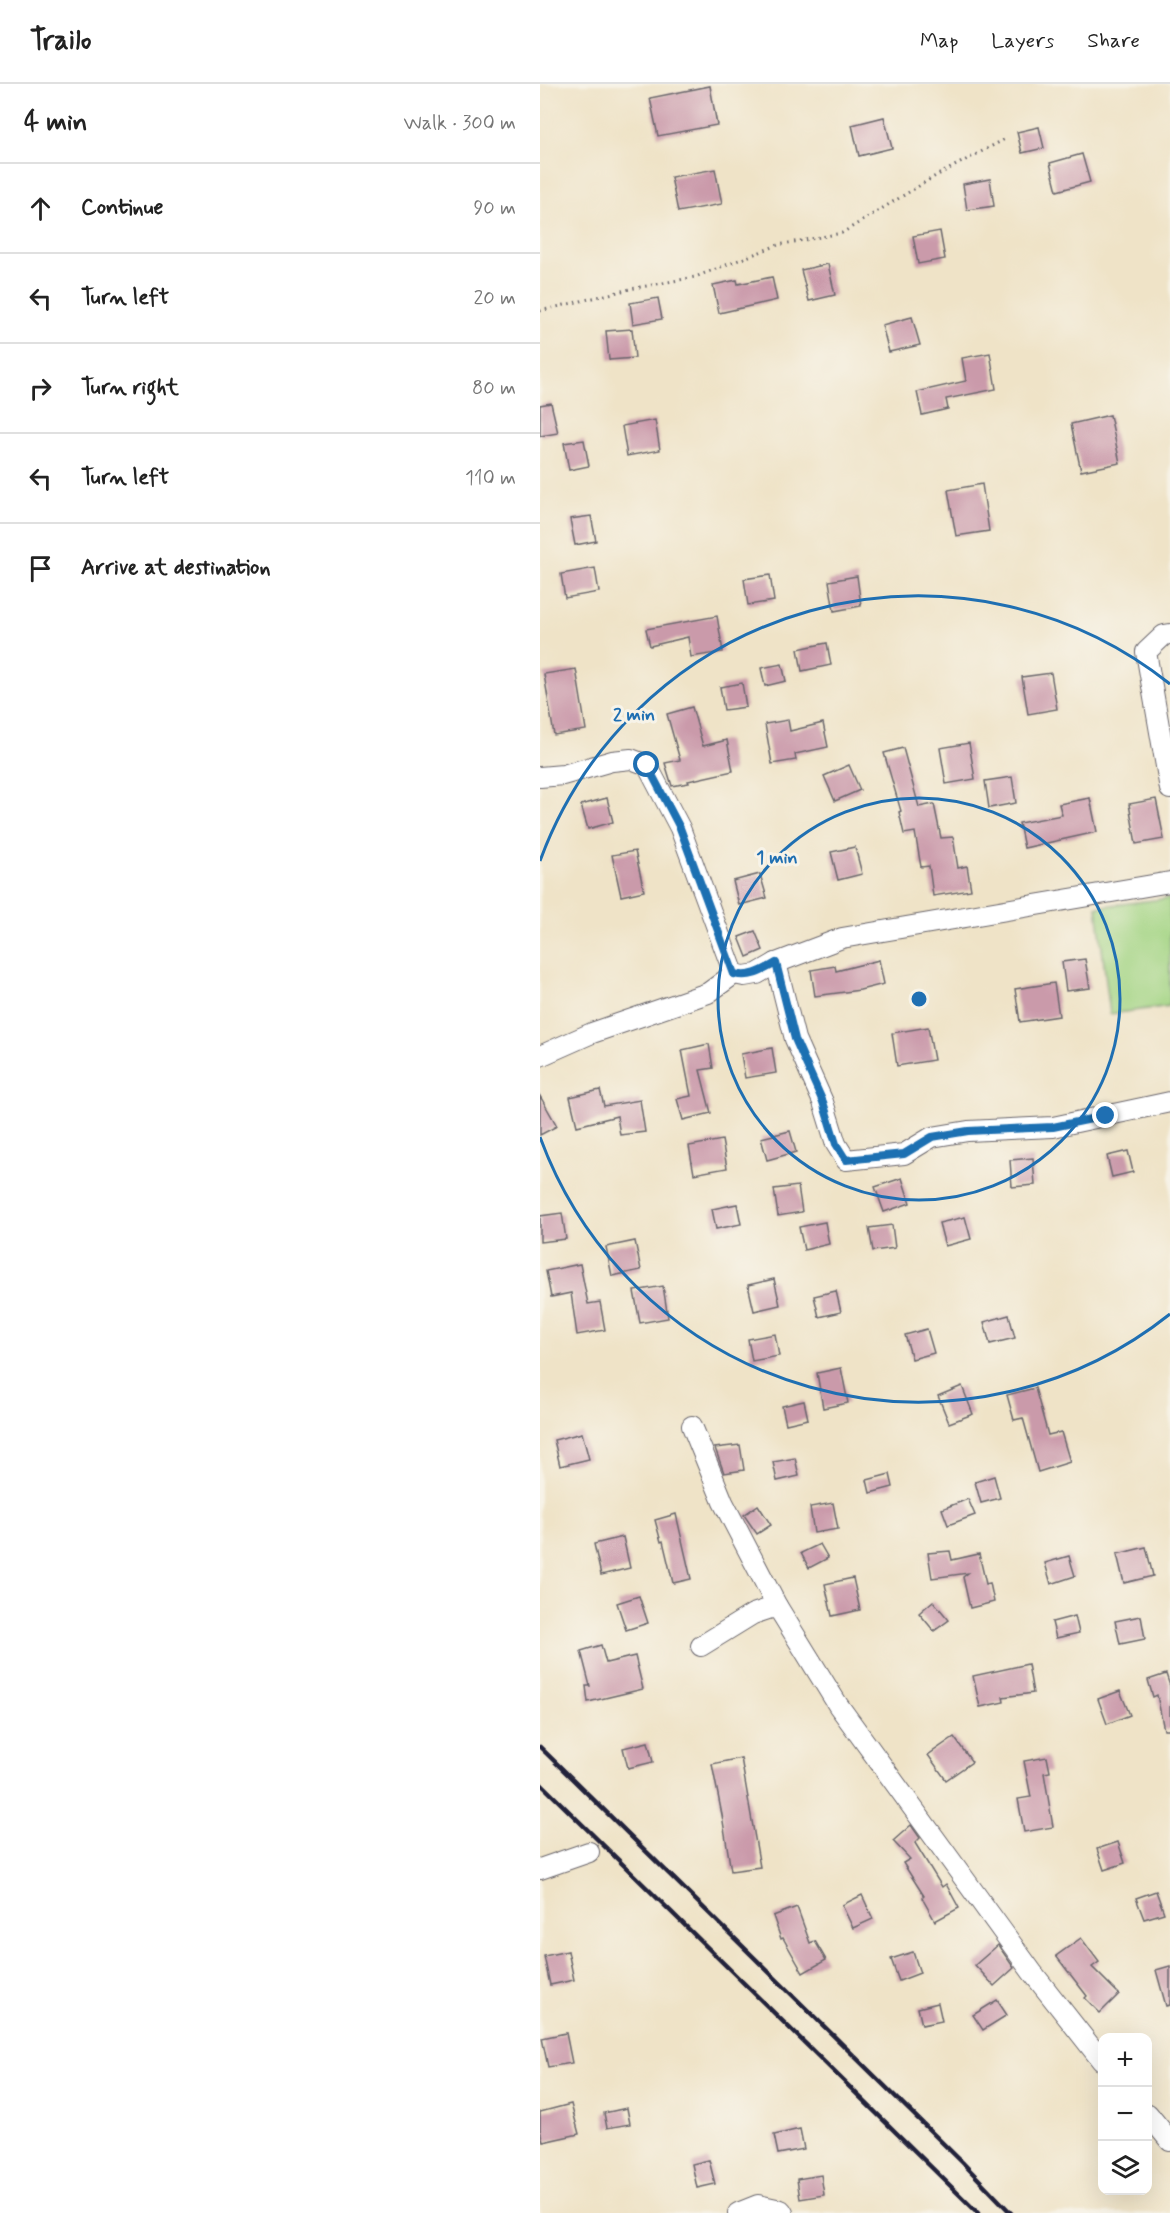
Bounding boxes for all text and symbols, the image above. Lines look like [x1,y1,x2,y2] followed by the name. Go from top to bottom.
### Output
[30,23,91,60] text: Trailo
[920,27,958,55] text: Map
[991,27,1054,55] text: Layers
[1087,27,1140,55] text: Share
[24,106,87,140] text: 4 min
[404,110,516,137] text: Walk · 300 m
[24,192,57,225] icon: ahead
[81,194,163,222] text: Continue
[473,195,516,222] text: 90 m
[24,282,57,315] icon: left
[81,284,169,312] text: Turn left
[473,285,516,312] text: 20 m
[24,372,57,405] icon: right
[81,374,179,402] text: Turn right
[472,375,516,402] text: 80 m
[24,462,57,495] icon: left
[81,464,169,492] text: Turn left
[465,465,516,492] text: 110 m
[24,552,57,585] icon: arrive
[81,554,271,582] text: Arrive at destination
[613,703,655,727] text: 2 min
[633,751,659,777] route start
[756,846,798,870] text: 1 min
[909,989,929,1009] centre of rings
[1092,1102,1118,1128] route end
[1098,2033,1152,2195] map controls
[1098,2033,1152,2087] button: +
[1098,2087,1152,2141] button: −
[1098,2141,1152,2195] button: layers

